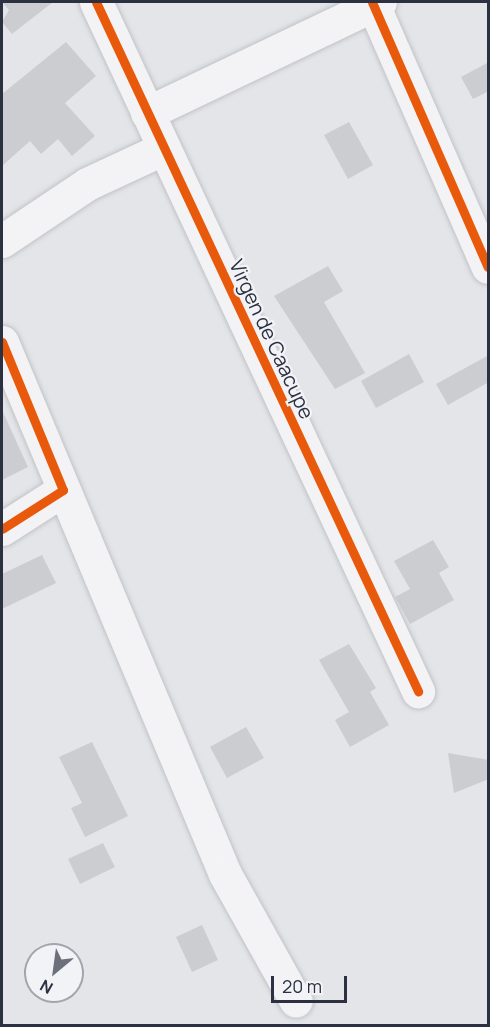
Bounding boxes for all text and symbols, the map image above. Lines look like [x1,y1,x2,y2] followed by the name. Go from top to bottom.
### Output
[225,256,319,422] street label: Virgen de Caacupe
[24,943,84,1003] north arrow
[274,964,350,1002] scale bar
[282,974,322,998] text: 20 m
[36,975,57,999] text: N

